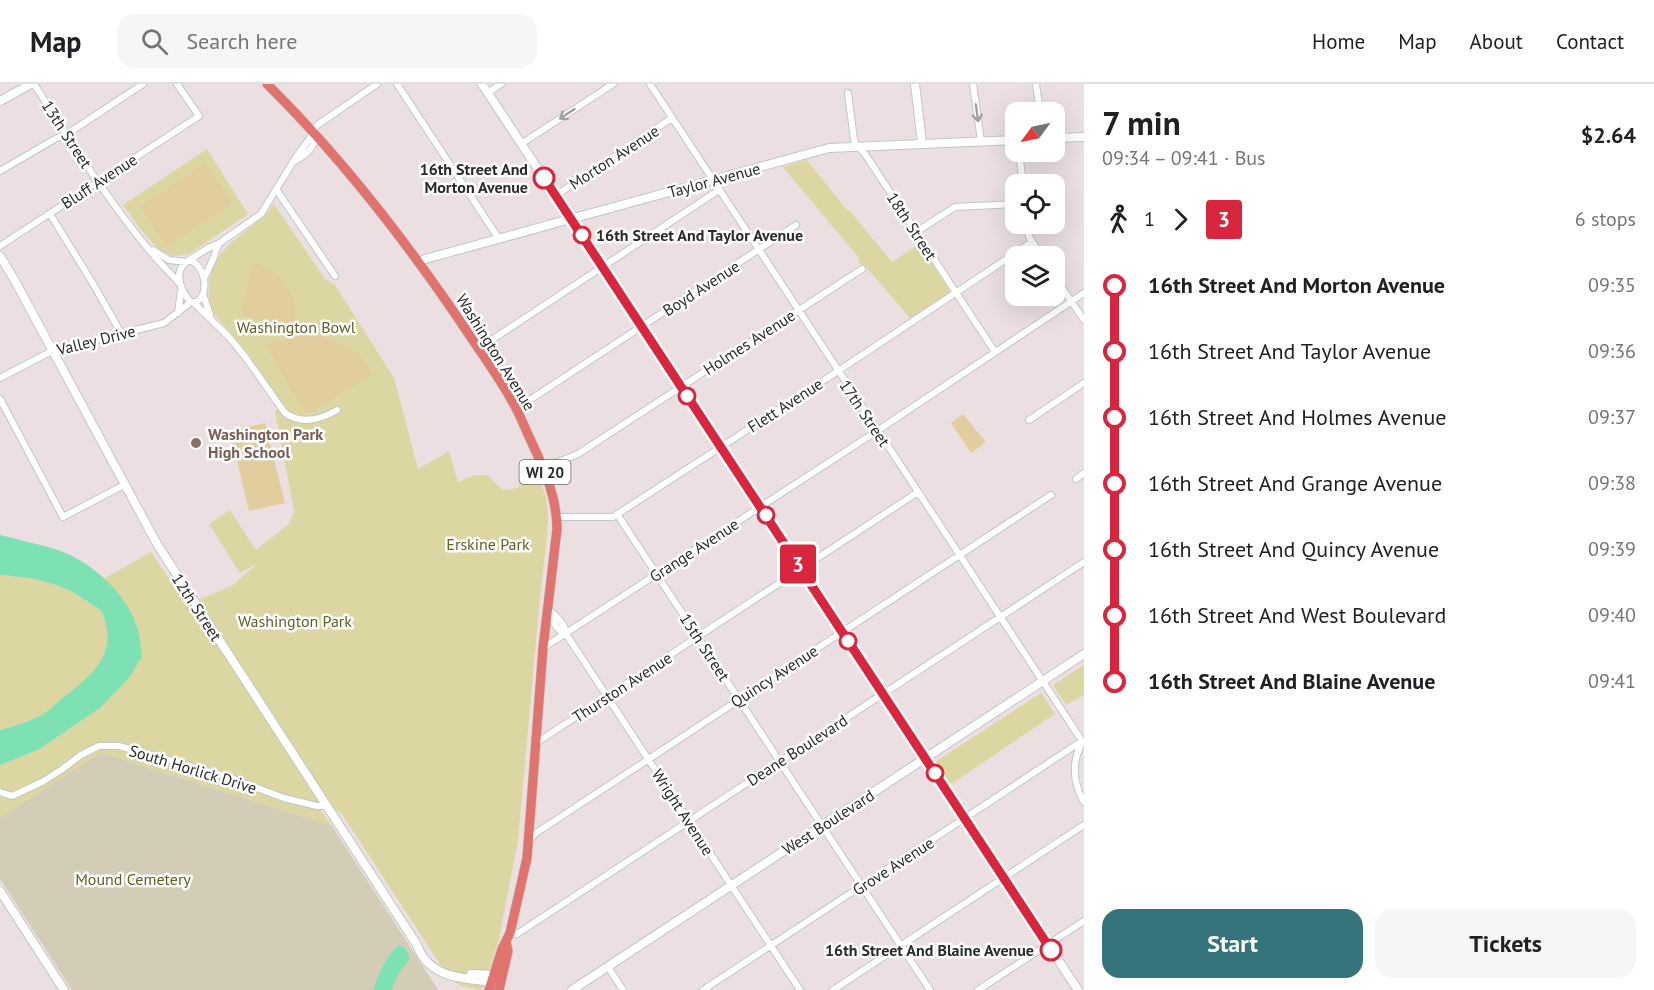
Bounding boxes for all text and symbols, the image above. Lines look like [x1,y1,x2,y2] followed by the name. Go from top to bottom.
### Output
[117,14,537,68] search box
[30,23,81,60] text: Map
[138,25,171,58] icon: search
[186,27,297,55] text: Search here
[1312,28,1365,55] text: Home
[1398,28,1437,55] text: Map
[1470,28,1523,55] text: About
[1556,28,1624,55] text: Contact
[38,96,97,172] street label: 13th Street
[1102,101,1181,144] text: 7 min
[972,102,983,122] one-way arrow
[1005,102,1065,162] north arrow
[1005,102,1065,306] map controls
[559,108,576,120] one-way arrow
[565,120,663,194] street label: Morton Avenue
[1581,121,1636,149] text: $2.64
[1102,145,1266,171] text: 09:34 – 09:41 · Bus
[57,149,141,213] street label: Bluff Avenue
[666,158,762,202] street label: Taylor Avenue
[420,159,528,197] place label: 16th Street And Morton Avenue
[533,167,555,189] marker: 16th Street And Morton Avenue
[1005,174,1065,234] button: locate
[883,188,942,264] street label: 18th Street
[1102,203,1135,236] icon: walk
[1164,203,1197,236] icon: forward
[1144,206,1155,232] text: 1
[1218,206,1230,233] text: 3
[1575,206,1636,232] text: 6 stops
[596,225,803,245] place label: 16th Street And Taylor Avenue
[573,226,591,244] marker: 16th Street And Taylor Avenue
[1005,246,1065,306] button: layers
[659,256,743,320] street label: Boyd Avenue
[1148,271,1445,299] text: 16th Street And Morton Avenue
[1588,272,1636,298] text: 09:35
[452,290,540,414] street label: Washington Avenue
[699,305,799,379] street label: Holmes Avenue
[237,317,356,337] park label: Washington Bowl
[54,321,137,360] street label: Valley Drive
[1148,337,1431,365] text: 16th Street And Taylor Avenue
[1588,338,1636,364] text: 09:36
[744,373,826,437] street label: Flett Avenue
[835,376,895,451] street label: 17th Street
[678,387,696,405] unlabelled marker
[1148,403,1447,431] text: 16th Street And Holmes Avenue
[1588,404,1636,430] text: 09:37
[208,424,323,462] place label: Washington Park High School
[189,436,203,450] marker: Washington Park High School
[520,460,570,484] road number: WI 20
[1148,469,1442,497] text: 16th Street And Grange Avenue
[1588,470,1636,496] text: 09:38
[757,506,775,524] unlabelled marker
[646,514,742,586] street label: Grange Avenue
[446,534,530,554] park label: Erskine Park
[1148,535,1439,563] text: 16th Street And Quincy Avenue
[1588,536,1636,562] text: 09:39
[778,544,818,584] line badge: 3
[792,551,804,578] text: 3
[168,569,227,645] street label: 12th Street
[1148,601,1446,629] text: 16th Street And West Boulevard
[1588,602,1636,628] text: 09:40
[676,609,735,685] street label: 15th Street
[238,611,352,631] park label: Washington Park
[839,632,857,650] unlabelled marker
[727,640,821,712] street label: Quincy Avenue
[568,647,676,727] street label: Thurston Avenue
[1148,667,1435,695] text: 16th Street And Blaine Avenue
[1588,668,1636,694] text: 09:41
[743,710,851,790] street label: Deane Boulevard
[127,740,259,798] street label: South Horlick Drive
[926,764,944,782] unlabelled marker
[648,765,718,859] street label: Wright Avenue
[778,785,878,859] street label: West Boulevard
[849,832,937,900] street label: Grove Avenue
[75,869,191,889] park label: Mound Cemetery
[1102,909,1363,978] button: Start
[1375,909,1636,978] button: Tickets
[1040,939,1062,961] marker: 16th Street And Blaine Avenue
[825,940,1034,960] place label: 16th Street And Blaine Avenue

